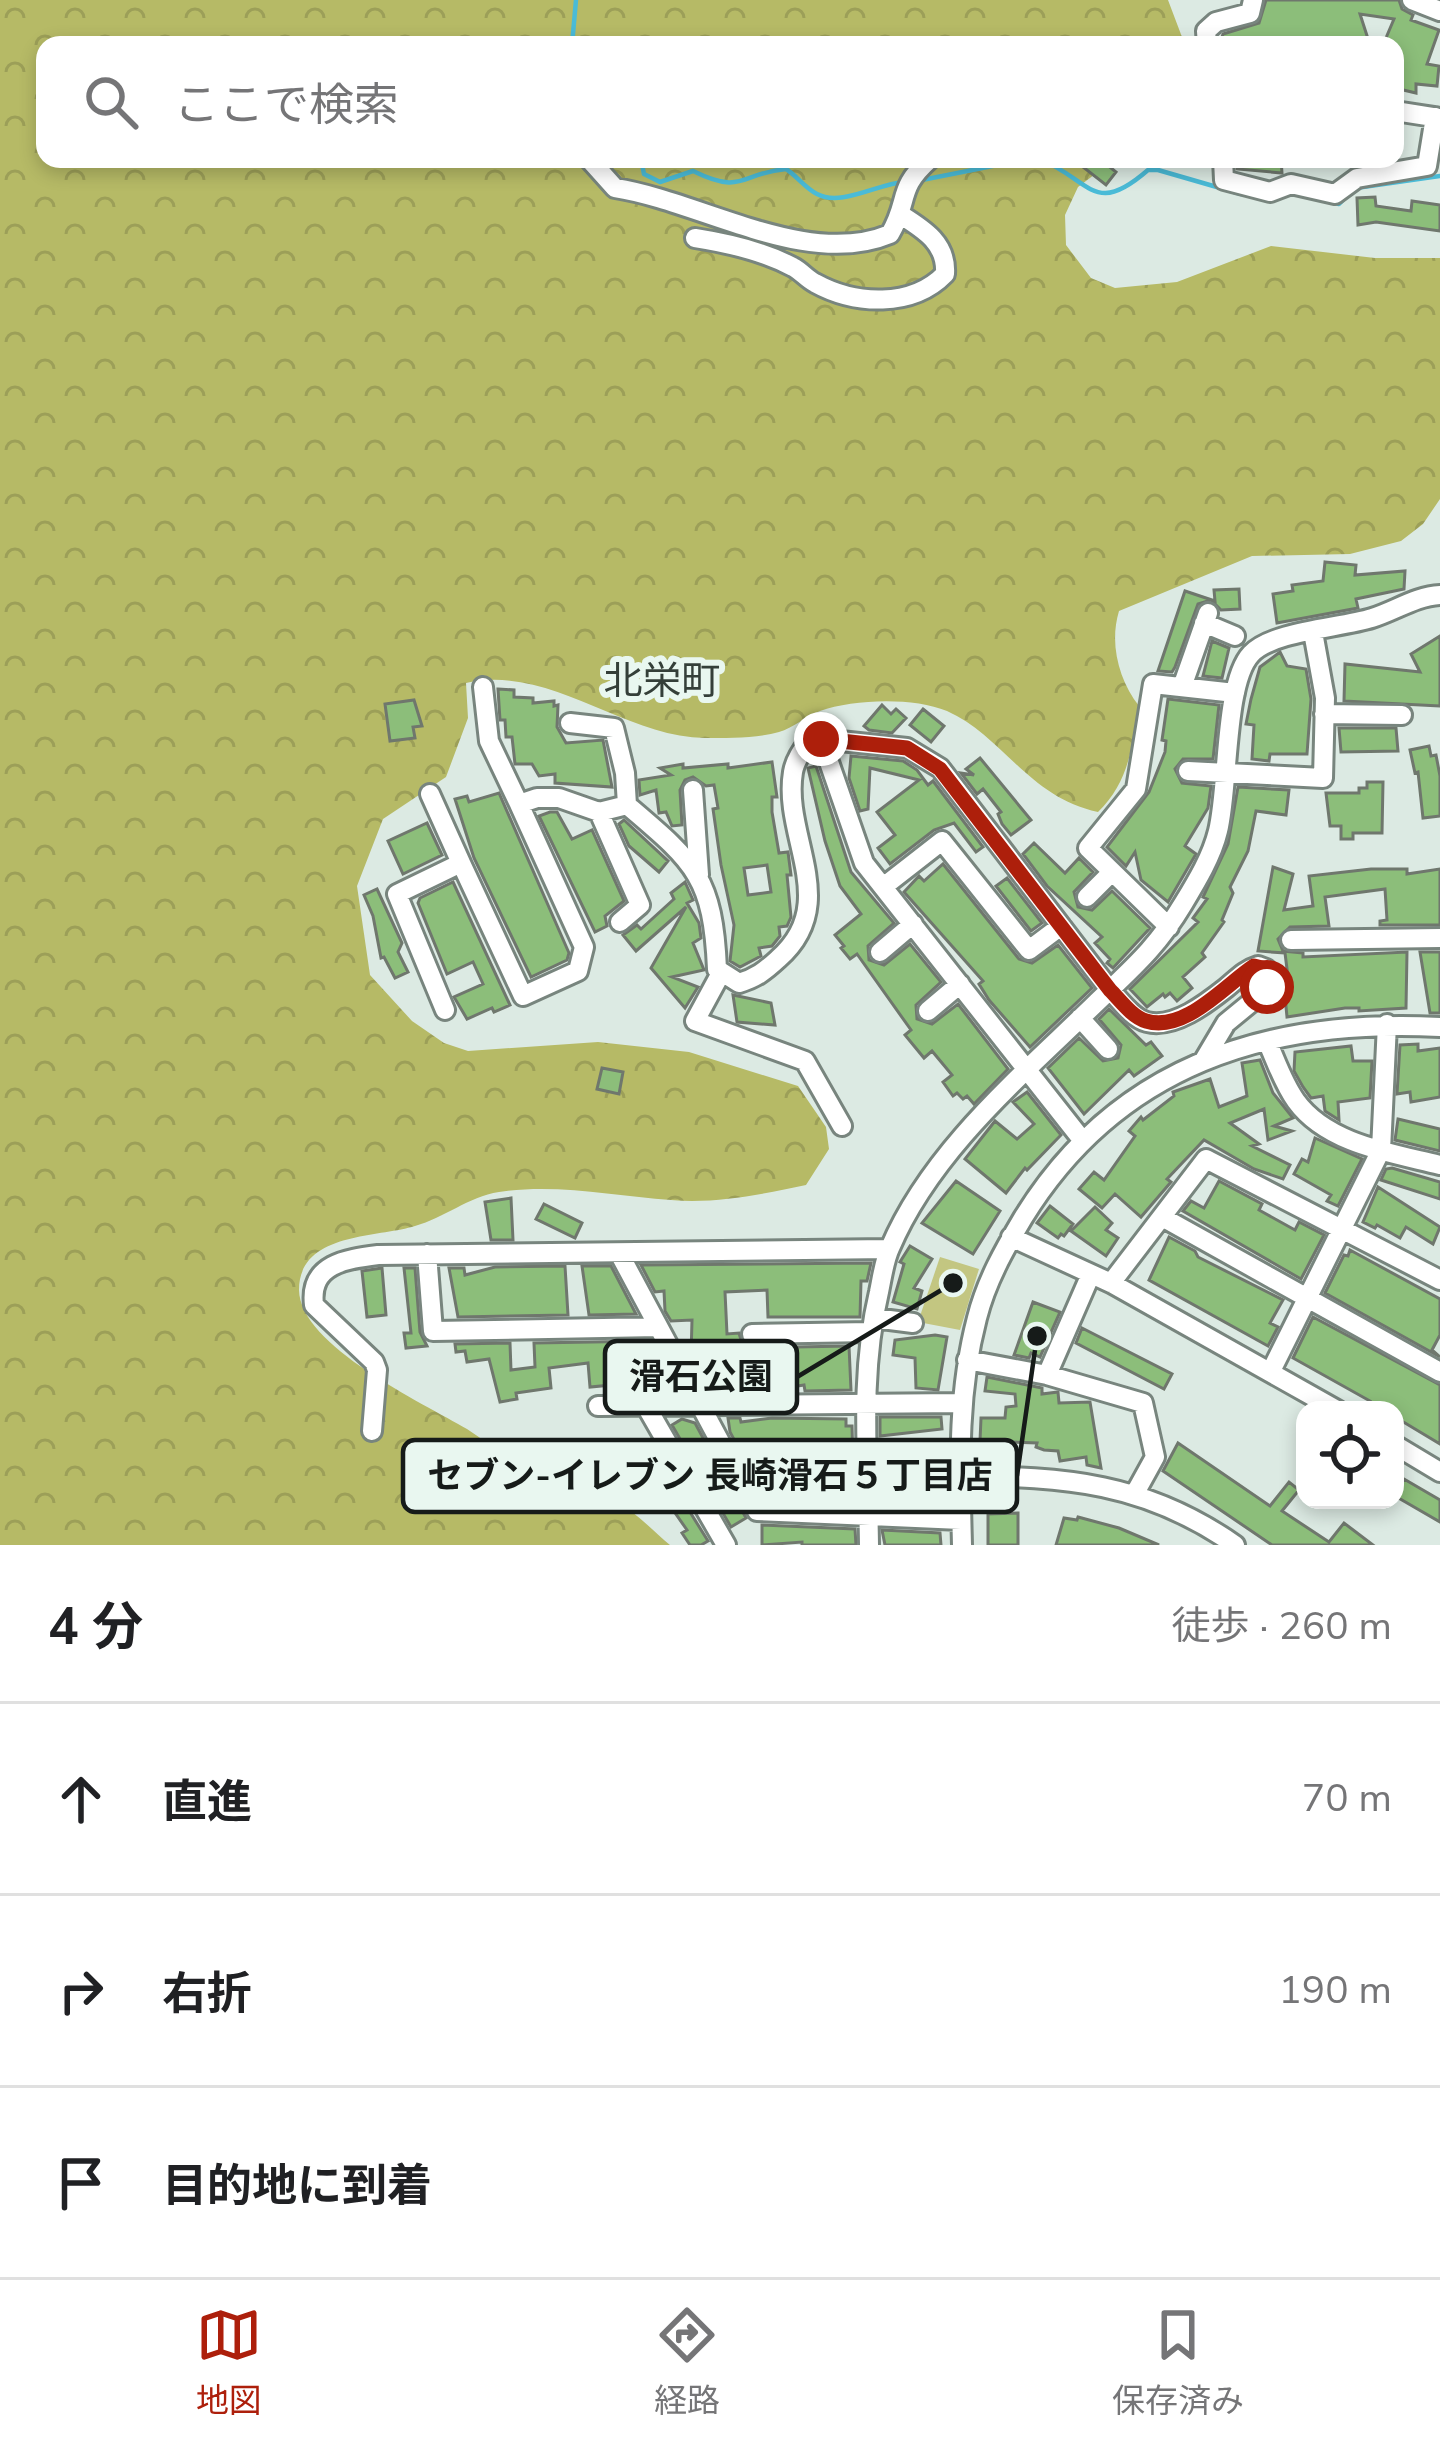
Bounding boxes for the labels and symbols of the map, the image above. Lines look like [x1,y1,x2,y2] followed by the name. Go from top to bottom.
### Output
[603,655,721,708] district label: 北栄町
[794,712,848,766] route end
[1240,960,1294,1014] route start
[605,1341,797,1413] callout: 滑石公園
[629,1353,773,1402] text: 滑石公園
[403,1440,1017,1512] callout: セブン-イレブン 長崎滑石５丁目店
[427,1452,993,1501] text: セブン-イレブン 長崎滑石５丁目店

